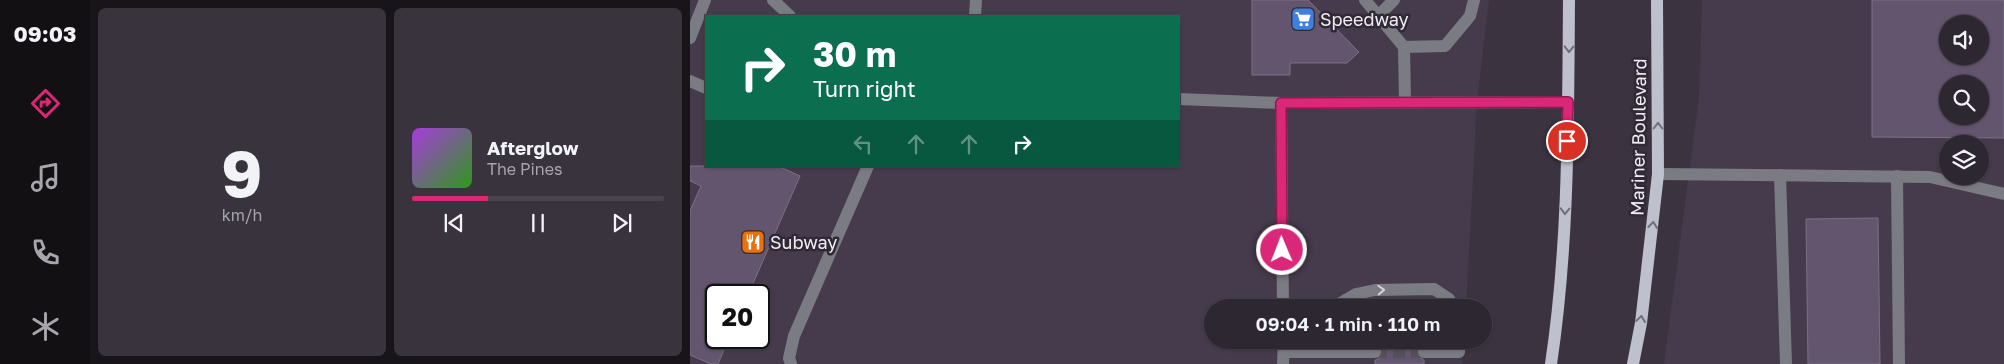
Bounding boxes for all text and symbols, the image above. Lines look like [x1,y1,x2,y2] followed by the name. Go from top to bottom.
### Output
[1290,6,1316,32] supermarket icon: Speedway
[1320,8,1409,30] place label: Speedway
[1939,15,1989,185] map controls
[1939,15,1989,65] button: sound
[13,20,77,47] text: 09:03
[813,33,896,75] text: 30 m
[730,35,795,100] icon: right
[1563,45,1574,53] one-way arrow
[1626,58,1650,216] street label: Mariner Boulevard
[813,75,916,102] text: Turn right
[1939,75,1989,125] button: search
[28,86,63,121] icon: directions
[1546,120,1588,162] pin
[1653,121,1663,129] one-way arrow
[1553,127,1581,155] icon: arrive
[849,130,877,158] icon: left
[902,130,930,158] icon: ahead
[955,130,983,158] icon: ahead
[1008,130,1036,158] icon: right
[221,133,263,211] text: 9
[1939,135,1989,185] button: layers
[487,136,578,159] text: Afterglow
[487,159,562,179] text: The Pines
[28,160,63,195] icon: music
[222,205,262,225] text: km/h
[1560,208,1570,215] one-way arrow
[440,209,468,237] icon: previous
[524,209,552,237] icon: pause
[608,209,636,237] icon: next
[1647,220,1658,228] one-way arrow
[1255,223,1307,275] position arrow
[740,229,766,255] restaurant icon: Subway
[770,231,837,253] place label: Subway
[28,235,63,270] icon: phone
[705,284,770,349] speed limit sign: 20
[1377,284,1385,295] one-way arrow
[28,309,63,344] icon: climate
[1255,312,1441,335] text: 09:04 · 1 min · 110 m
[1635,314,1646,322] one-way arrow

